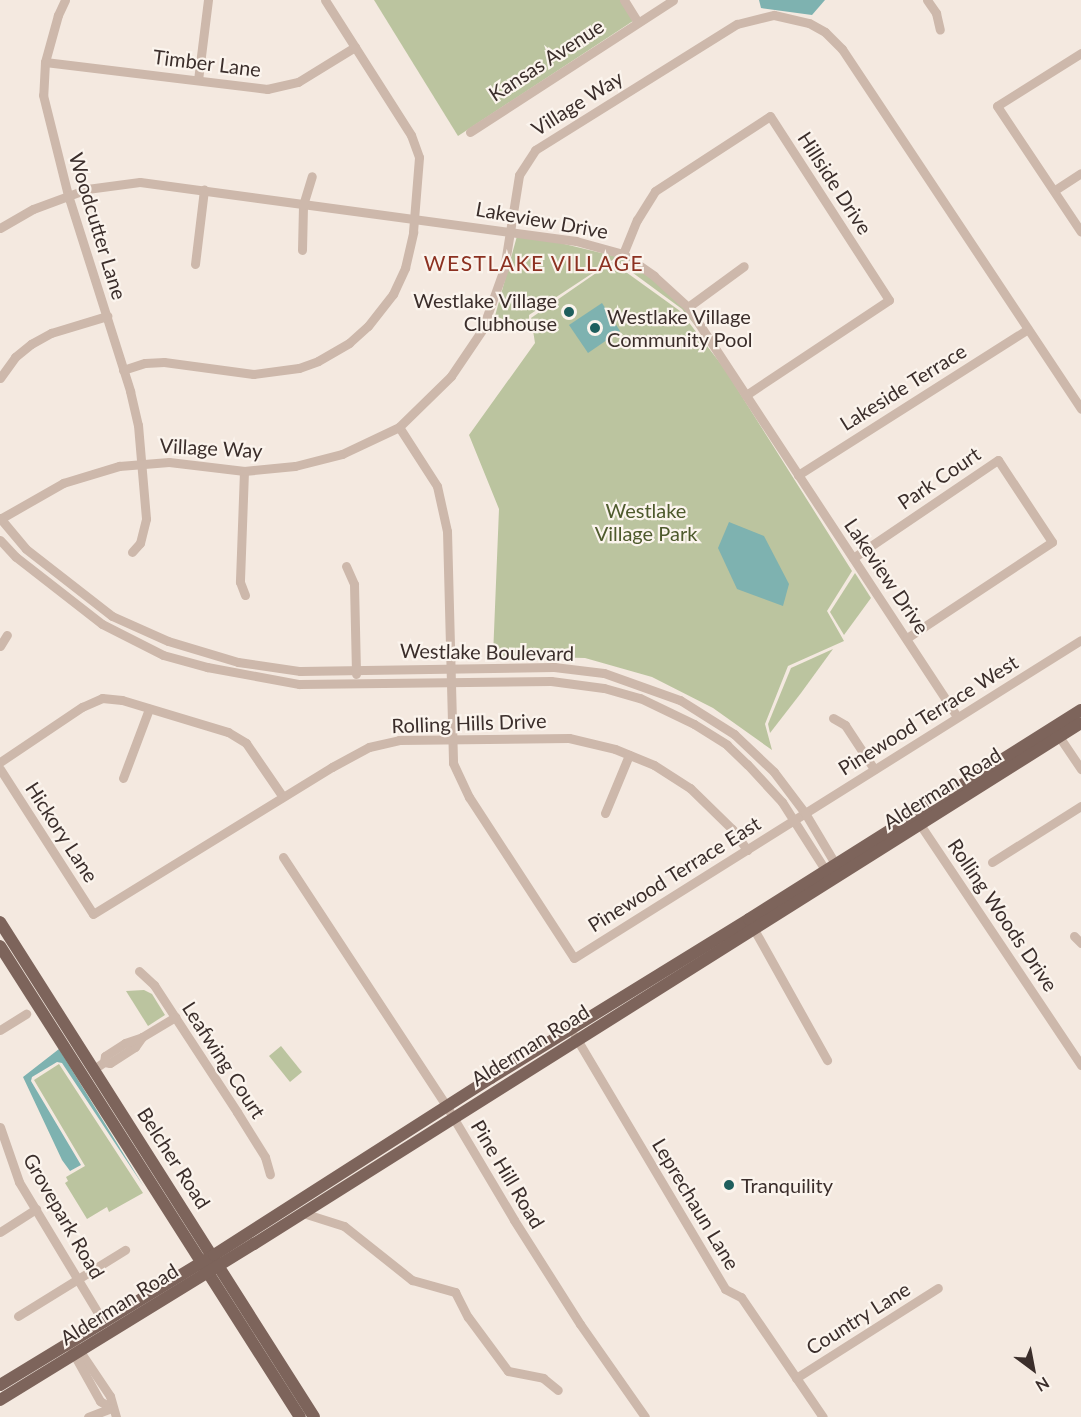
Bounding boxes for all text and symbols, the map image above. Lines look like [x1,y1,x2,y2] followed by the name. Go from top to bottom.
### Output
[484,14,608,106] street label: Kansas Avenue
[151,44,263,82] street label: Timber Lane
[527,65,627,141] street label: Village Way
[793,127,877,239] street label: Hillside Drive
[64,149,132,303] street label: Woodcutter Lane
[474,197,610,243] street label: Lakeview Drive
[423,250,645,276] district label: WESTLAKE VILLAGE
[413,288,557,335] place label: Westlake Village Clubhouse
[607,304,753,351] place label: Westlake Village Community Pool
[562,305,576,319] marker: Westlake Village Clubhouse
[588,321,602,335] marker: Westlake Village Community Pool
[835,338,971,436] street label: Lakeside Terrace
[159,433,263,463] street label: Village Way
[893,442,985,514] street label: Park Court
[595,499,697,546] park label: Westlake Village Park
[840,514,934,638] street label: Lakeview Drive
[400,638,574,666] street label: Westlake Boulevard
[833,650,1023,780] street label: Pinewood Terrace West
[391,708,547,738] street label: Rolling Hills Drive
[879,742,1005,834] street label: Alderman Road
[21,777,103,887] street label: Hickory Lane
[583,811,765,937] street label: Pinewood Terrace East
[943,834,1063,996] street label: Rolling Woods Drive
[177,997,271,1123] street label: Leafwing Court
[467,999,593,1091] street label: Alderman Road
[132,1103,216,1213] street label: Belcher Road
[466,1115,550,1233] street label: Pine Hill Road
[647,1134,745,1274] street label: Leprechaun Lane
[18,1149,110,1283] street label: Grovepark Road
[741,1173,833,1197] place label: Tranquility
[722,1178,736,1192] marker: Tranquility
[56,1258,182,1350] street label: Alderman Road
[801,1276,915,1360] street label: Country Lane
[1003,1339,1063,1399] north arrow
[1033,1373,1053,1396] text: N

